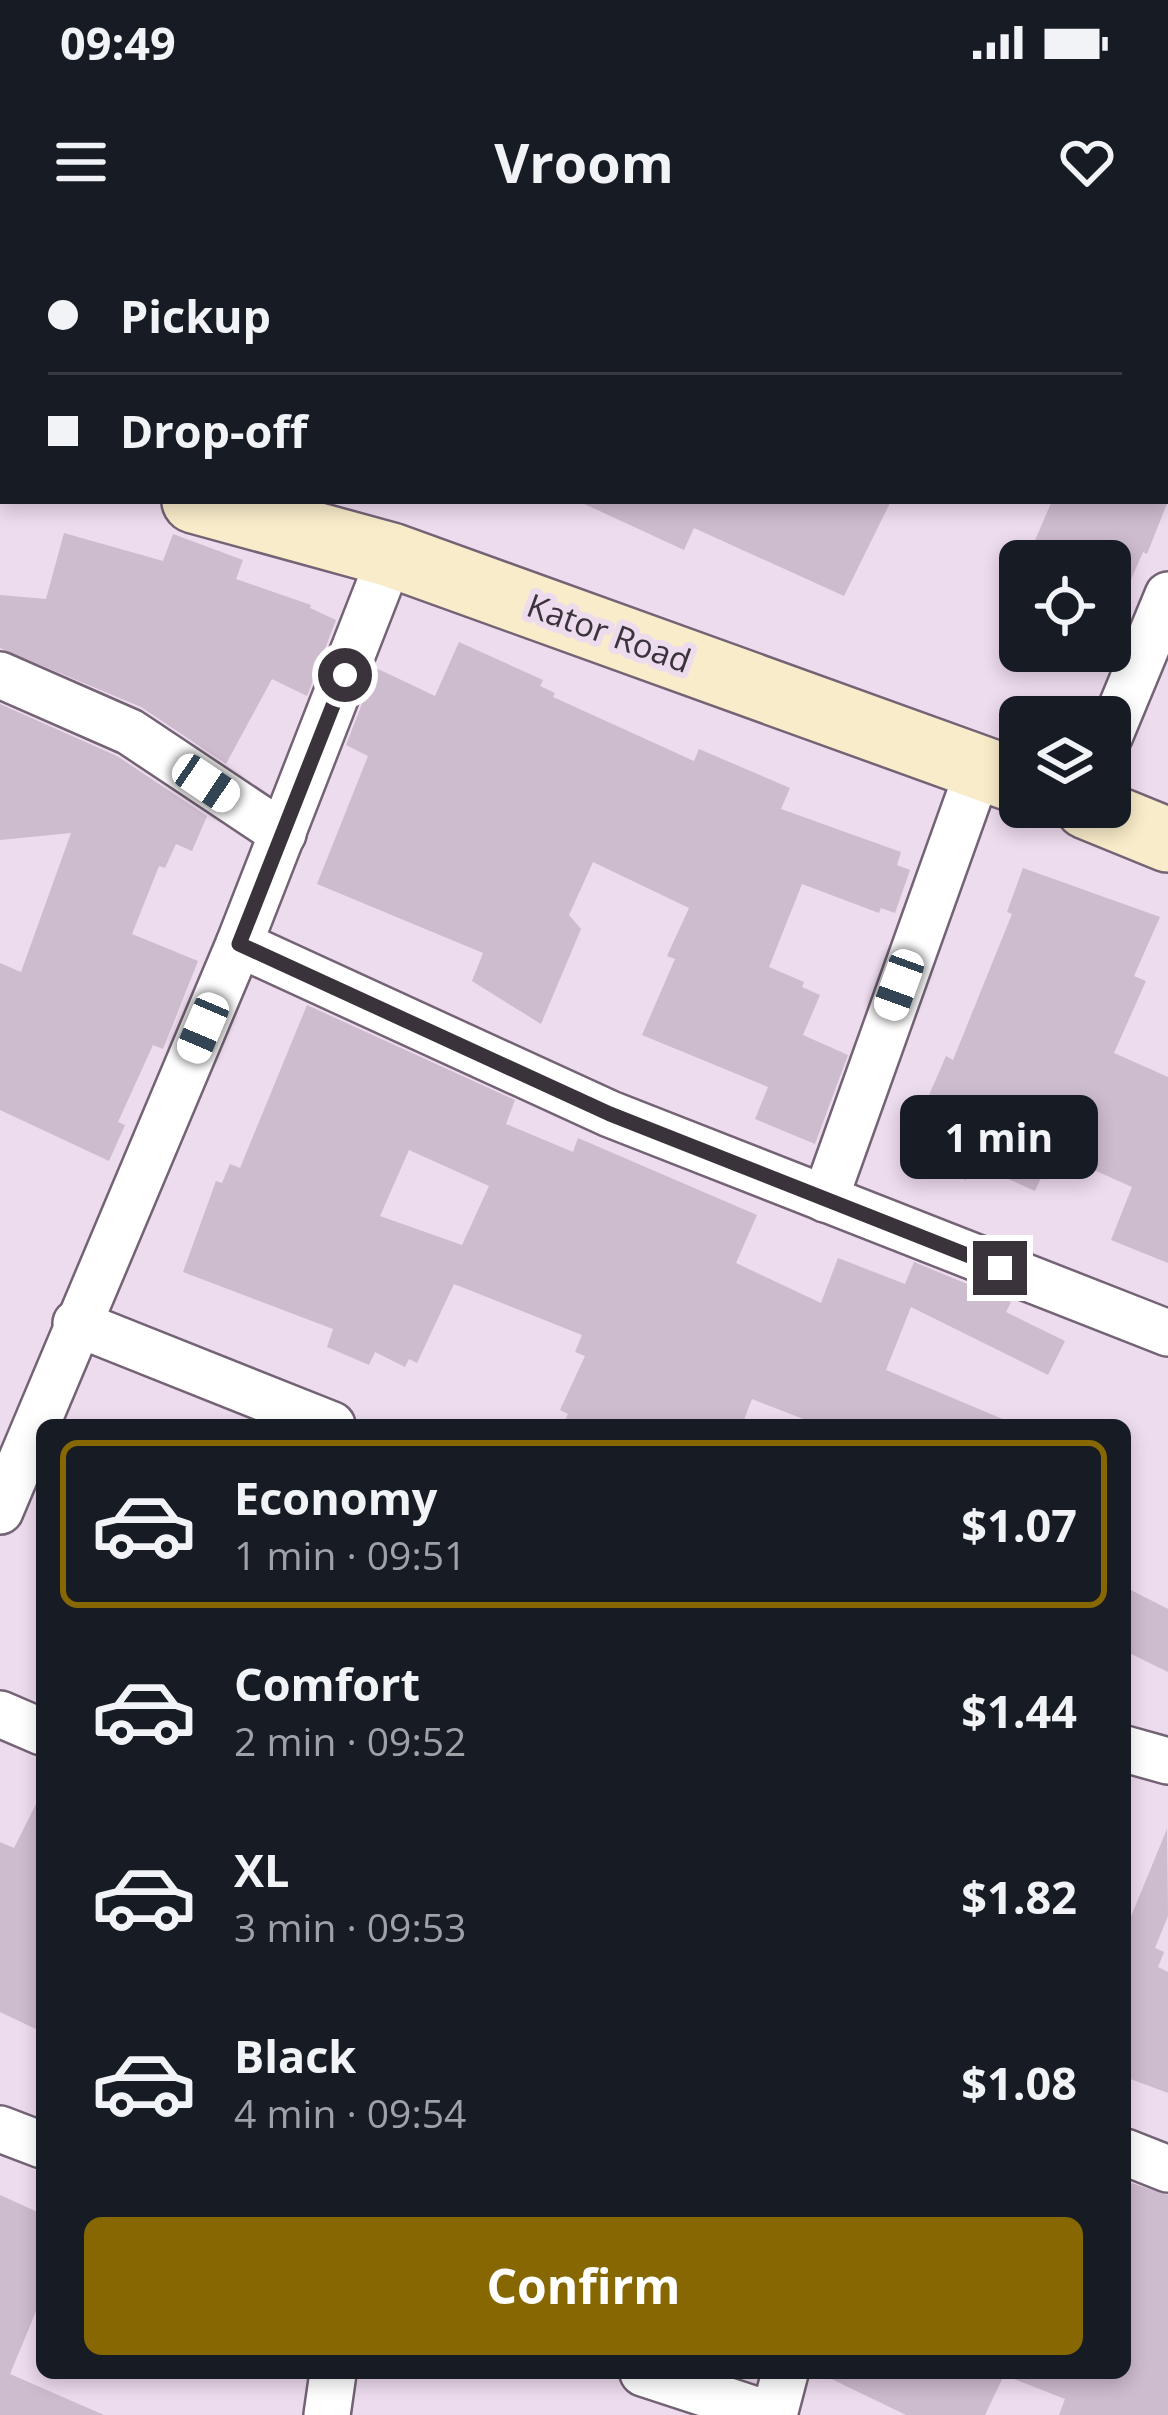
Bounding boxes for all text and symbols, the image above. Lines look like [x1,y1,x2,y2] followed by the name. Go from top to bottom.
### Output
[60,12,176,73] text: 09:49
[494,125,674,199] text: Vroom
[48,129,114,195] icon: menu
[1054,129,1120,195] icon: heart
[120,285,271,346] text: Pickup
[120,400,307,461] text: Drop-off
[999,540,1131,828] map controls
[999,540,1131,672] button: locate
[521,582,697,683] street label: Kator Road
[318,648,372,702] route start
[999,696,1131,828] button: layers
[166,748,246,818] car
[870,945,928,1025] car
[172,988,234,1068] car
[901,1094,1099,1178] callout: 1 min
[945,1110,1053,1163] text: 1 min
[973,1241,1027,1295] route end
[234,1467,437,1528] text: Economy
[90,1470,198,1578] icon: car
[961,1494,1077,1555] text: $1.07
[234,1528,466,1581] text: 1 min · 09:51
[234,1653,420,1714] text: Comfort
[90,1656,198,1764] icon: car
[961,1680,1077,1741] text: $1.44
[234,1714,466,1767] text: 2 min · 09:52
[234,1839,289,1900] text: XL
[90,1842,198,1950] icon: car
[961,1866,1077,1927] text: $1.82
[234,1900,466,1953] text: 3 min · 09:53
[234,2025,356,2086] text: Black
[90,2028,198,2136] icon: car
[961,2052,1077,2113] text: $1.08
[234,2086,466,2139] text: 4 min · 09:54
[84,2217,1083,2355] button: Confirm

